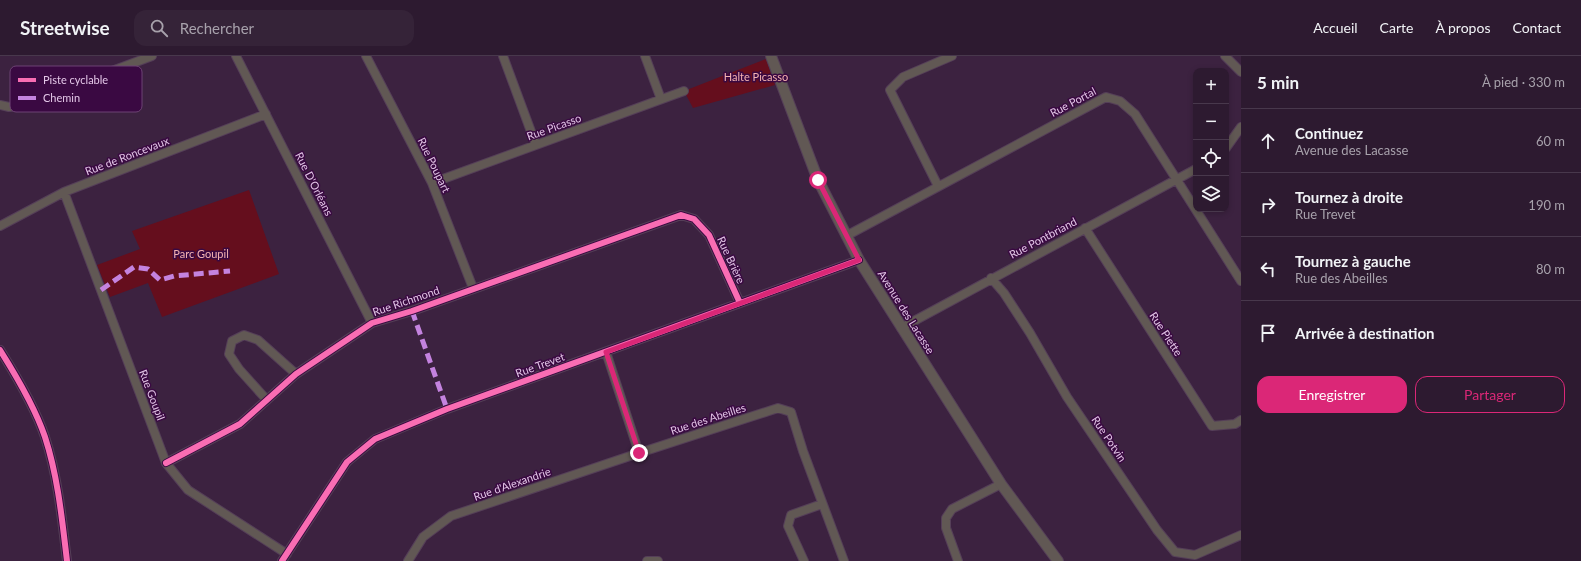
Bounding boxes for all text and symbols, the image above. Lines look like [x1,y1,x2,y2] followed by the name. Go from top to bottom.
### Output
[134,10,414,46] search box
[20,16,110,39] text: Streetwise
[148,17,170,39] icon: search
[180,19,254,37] text: Rechercher
[1313,19,1358,36] text: Accueil
[1380,19,1413,36] text: Carte
[1435,19,1490,36] text: À propos
[1512,19,1561,36] text: Contact
[10,66,142,112] legend
[1193,68,1229,212] map controls
[1193,68,1229,104] button: +
[724,70,788,83] park label: Halte Picasso
[1257,72,1299,93] text: 5 min
[43,73,108,86] text: Piste cyclable
[1482,74,1565,90] text: À pied · 330 m
[1048,84,1098,119] street label: Rue Portal
[43,91,80,104] text: Chemin
[1193,104,1229,140] button: −
[525,111,583,142] street label: Rue Picasso
[1295,124,1363,142] text: Continuez
[1257,130,1279,152] icon: ahead
[83,133,171,177] street label: Rue de Roncevaux
[1536,133,1565,149] text: 60 m
[416,135,453,195] street label: Rue Poupart
[1193,140,1229,176] button: locate
[1295,142,1408,158] text: Avenue des Lacasse
[293,150,336,218] street label: Rue D'Orléans
[809,171,827,189] route start
[1193,176,1229,212] button: layers
[1295,188,1403,206] text: Tournez à droite
[1257,194,1279,216] icon: right
[1528,197,1565,213] text: 190 m
[1295,206,1355,222] text: Rue Trevet
[1007,214,1079,261] street label: Rue Pontbriand
[715,234,748,286] street label: Rue Brière
[173,247,229,260] park label: Parc Goupil
[1295,252,1411,270] text: Tournez à gauche
[1257,258,1279,280] icon: left
[1536,261,1565,277] text: 80 m
[875,268,937,356] street label: Avenue des Lacasse
[1295,270,1388,286] text: Rue des Abeilles
[371,283,441,318] street label: Rue Richmond
[1147,309,1186,358] street label: Rue Piette
[1257,322,1279,344] icon: arrive
[1295,324,1434,342] text: Arrivée à destination
[514,350,566,379] street label: Rue Trevet
[137,368,168,422] street label: Rue Goupil
[1257,376,1407,413] button: Enregistrer
[1415,376,1565,413] button: Partager
[669,400,747,437] street label: Rue des Abeilles
[1089,413,1129,464] street label: Rue Potvin
[630,444,648,462] route end
[472,464,552,503] street label: Rue d'Alexandrie

